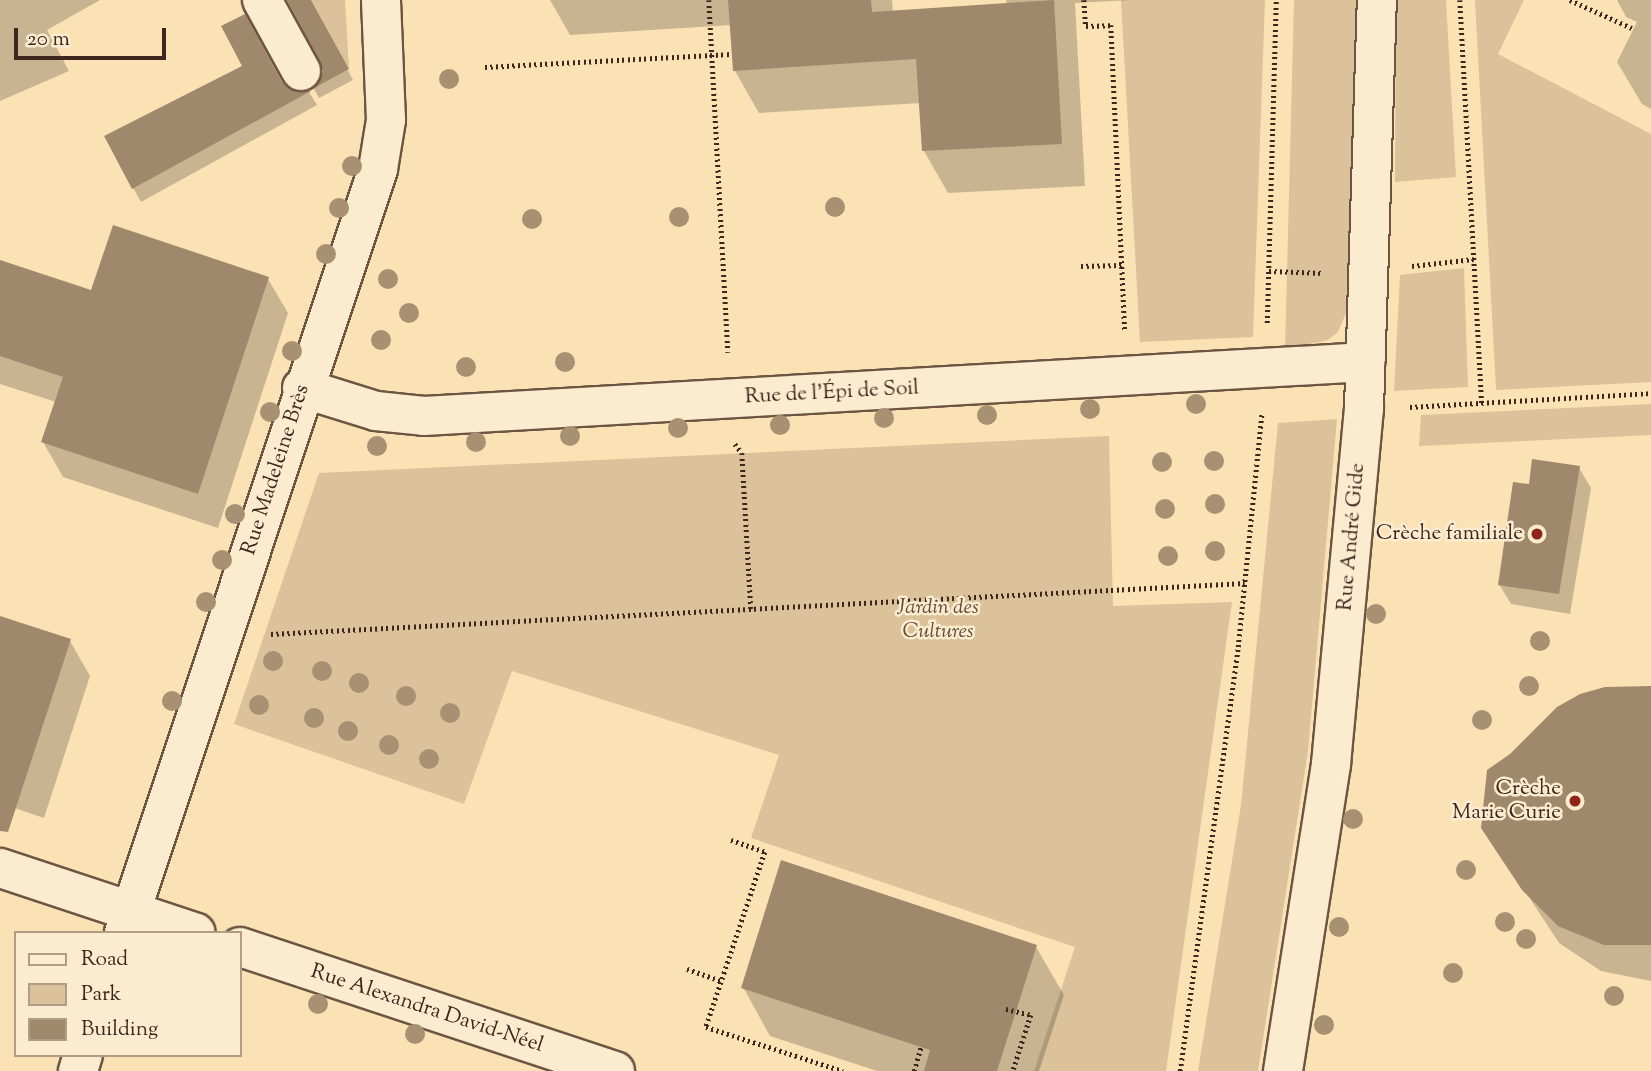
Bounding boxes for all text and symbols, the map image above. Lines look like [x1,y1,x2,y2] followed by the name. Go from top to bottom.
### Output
[18,14,170,58] scale bar
[27,25,70,55] text: 20 m
[744,376,920,410] street label: Rue de l'Épi de Soil
[237,382,315,558] street label: Rue Madeleine Brès
[1333,462,1371,612] street label: Rue André Gide
[1376,521,1523,547] place label: Crèche familiale
[1529,526,1545,542] marker: Crèche familiale
[897,595,979,645] park label: Jardin des Cultures
[1452,776,1561,826] place label: Crèche Marie Curie
[1567,793,1583,809] marker: Crèche Marie Curie
[14,931,242,1057] legend
[81,945,128,975] text: Road
[307,959,547,1059] street label: Rue Alexandra David-Néel
[81,980,121,1010] text: Park
[81,1015,158,1045] text: Building

